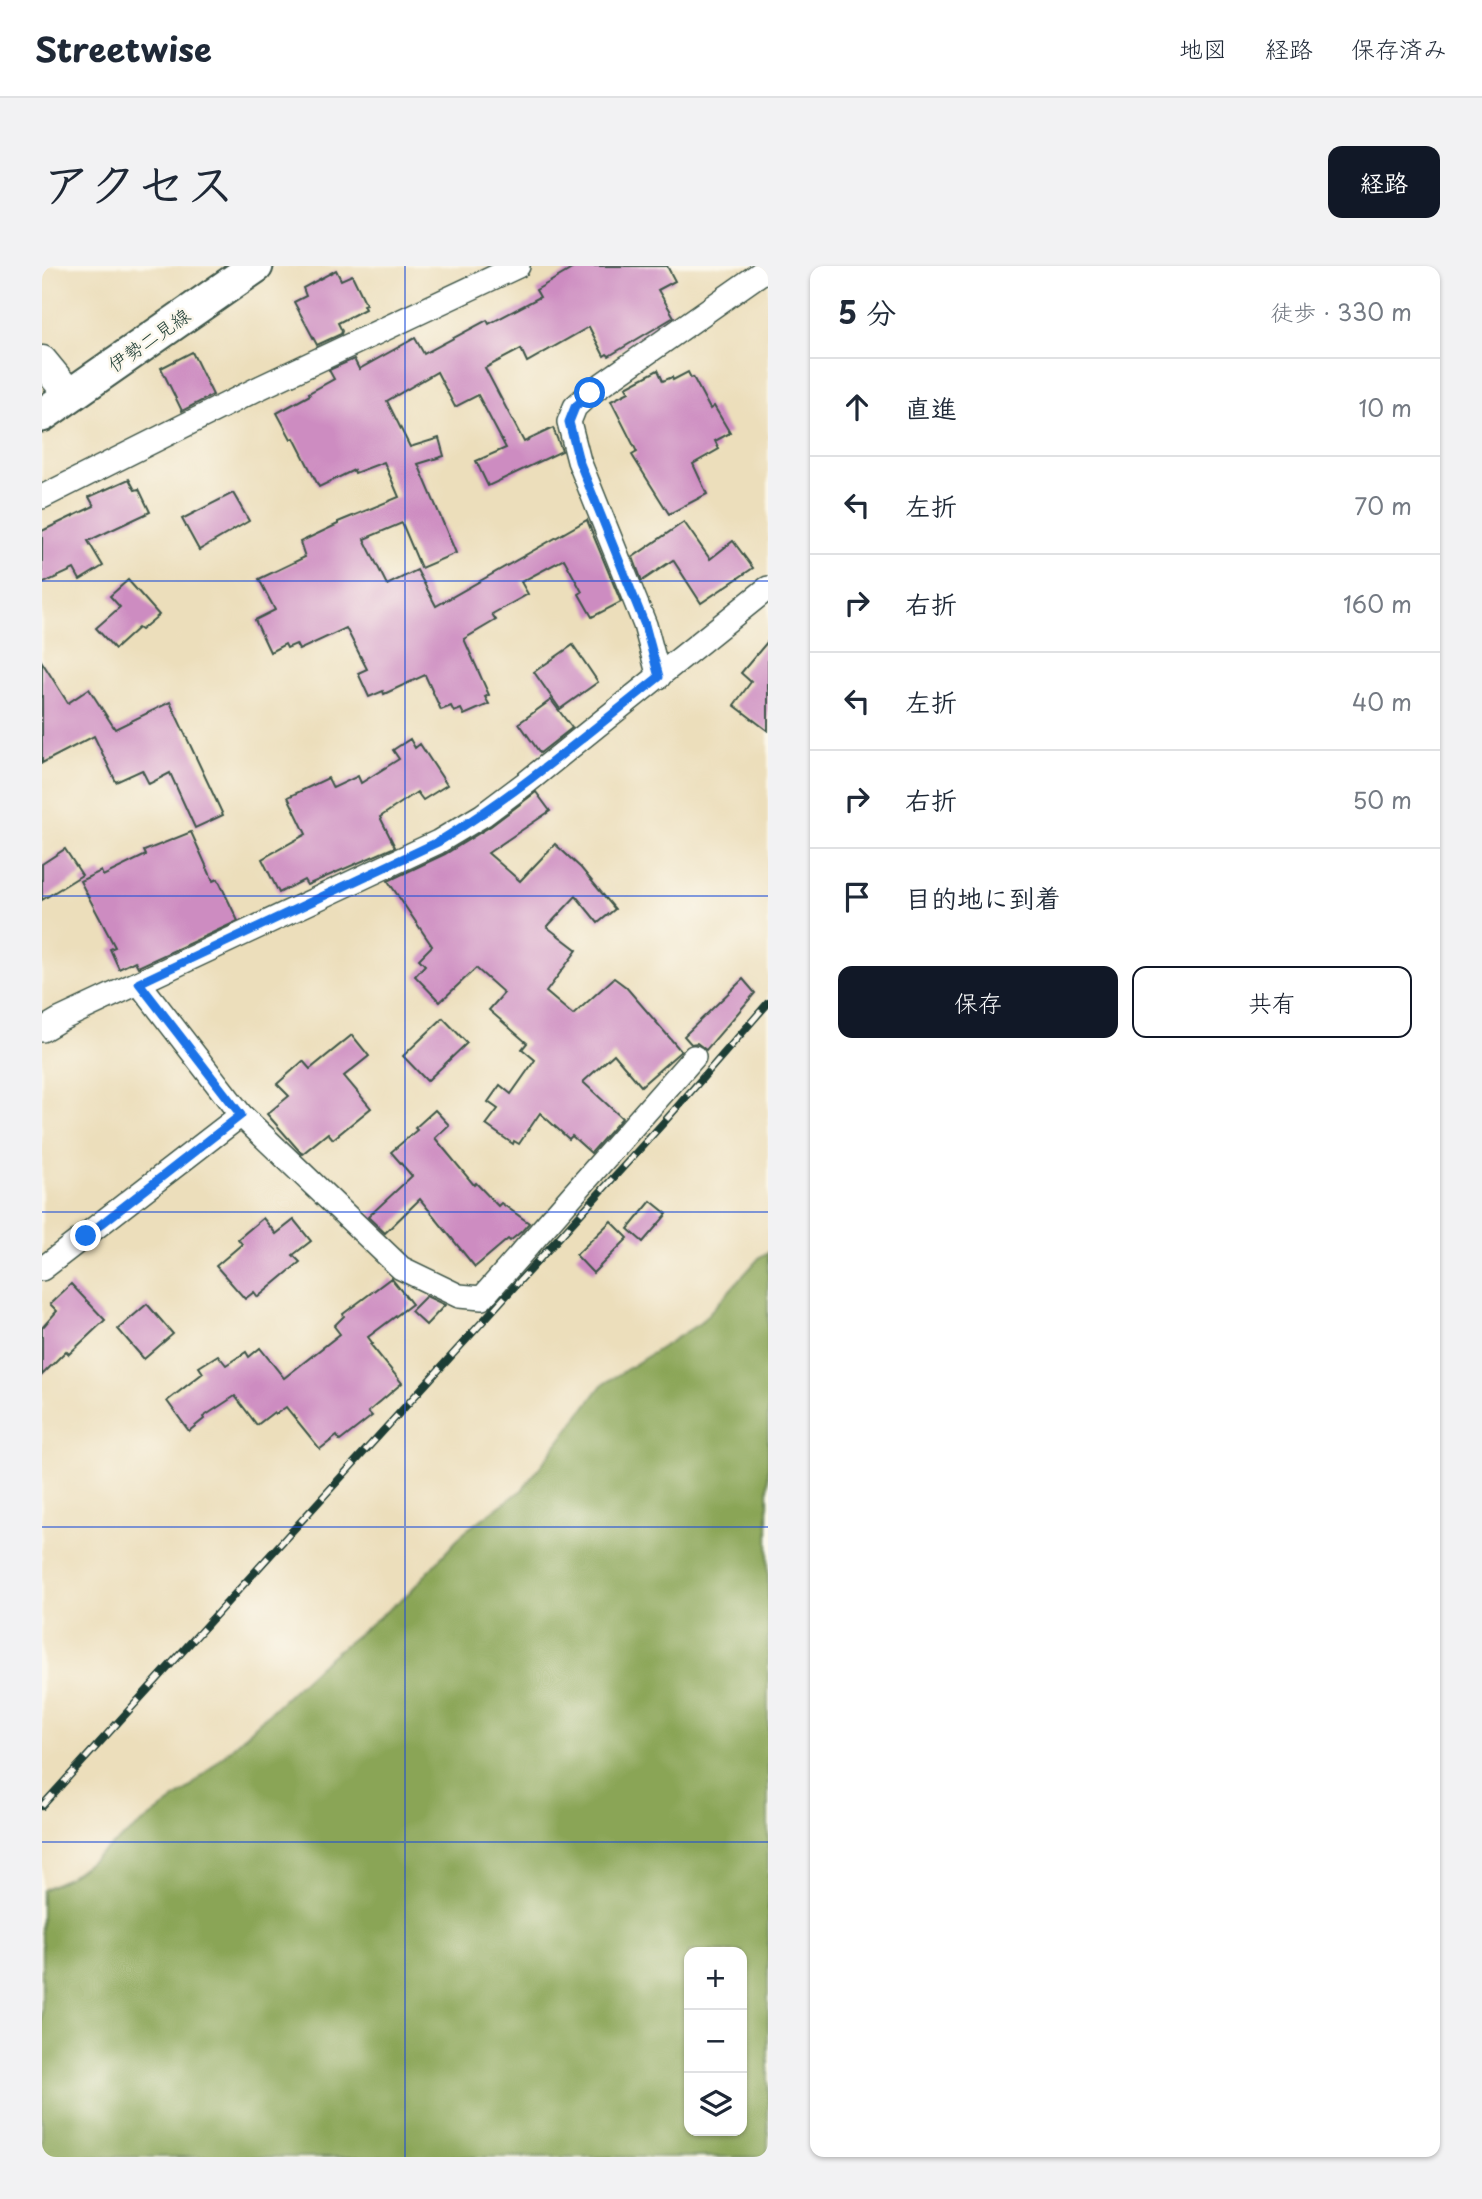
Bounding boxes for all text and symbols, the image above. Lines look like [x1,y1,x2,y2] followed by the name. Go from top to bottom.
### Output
[35,23,212,73] text: Streetwise
[1179,30,1227,66] text: 地図
[1265,30,1313,66] text: 経路
[1351,30,1447,66] text: 保存済み
[42,145,235,219] text: アクセス
[1328,146,1440,218] button: 経路
[838,289,896,334] text: 5 分
[1270,294,1412,329] text: 徒歩 · 330 m
[101,300,195,378] street label: 伊勢二見線
[574,377,605,408] route start
[838,388,876,426] icon: ahead
[905,388,957,427] text: 直進
[1358,390,1412,425] text: 10 m
[838,486,876,524] icon: left
[905,486,957,525] text: 左折
[1354,488,1412,523] text: 70 m
[838,584,876,622] icon: right
[905,584,957,623] text: 右折
[1343,586,1412,621] text: 160 m
[838,682,876,720] icon: left
[905,682,957,721] text: 左折
[1352,684,1412,719] text: 40 m
[838,780,876,818] icon: right
[905,780,957,819] text: 右折
[1352,782,1412,817] text: 50 m
[838,878,876,916] icon: arrive
[905,878,1061,917] text: 目的地に到着
[838,966,1118,1038] button: 保存
[1132,966,1412,1038] button: 共有
[70,1220,101,1251] route end
[684,1947,747,2136] map controls
[684,1947,747,2010] button: +
[684,2010,747,2073] button: −
[684,2073,747,2136] button: layers

